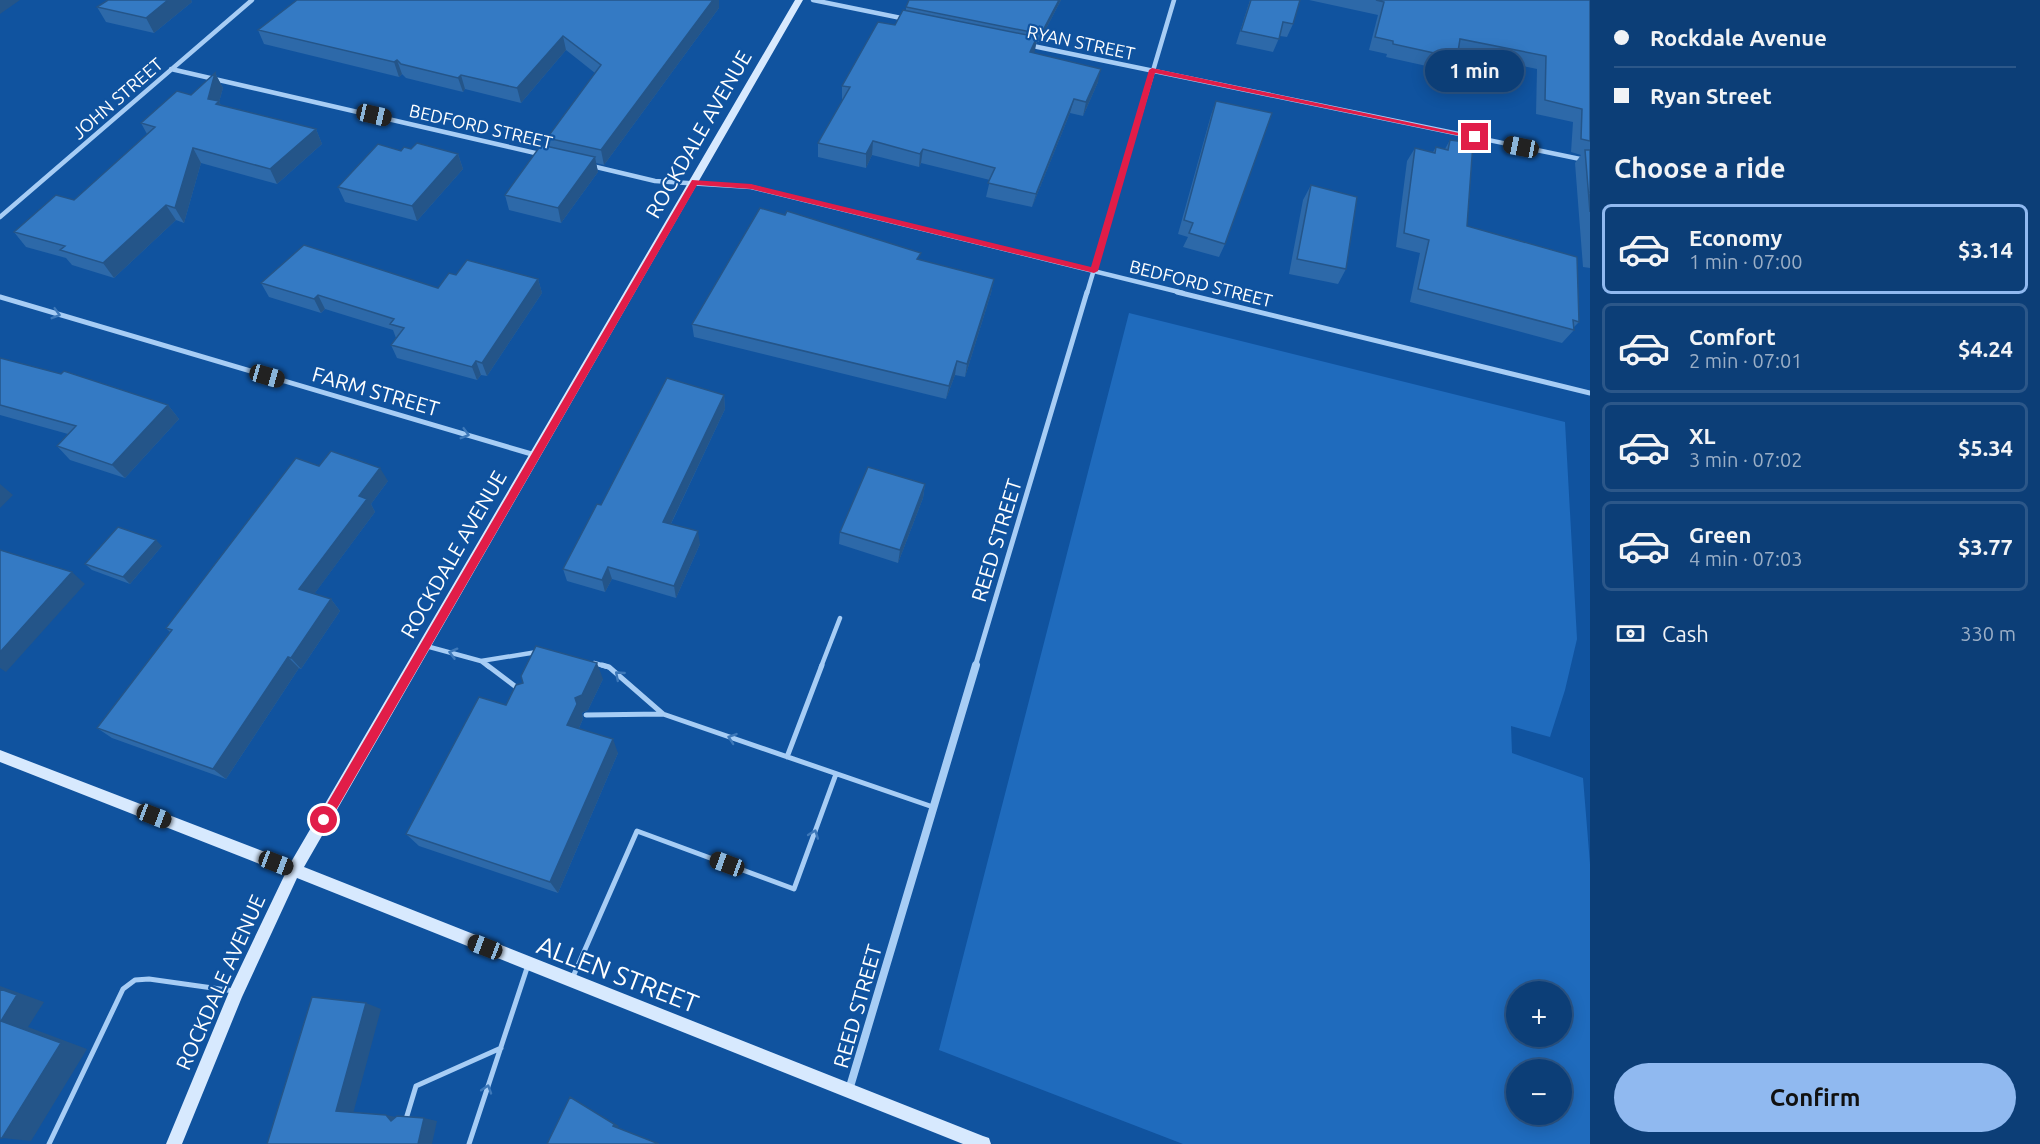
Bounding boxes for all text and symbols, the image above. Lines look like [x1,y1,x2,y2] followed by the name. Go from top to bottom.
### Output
[1025,21,1137,63] street label: RYAN STREET
[1650,25,1827,50] text: Rockdale Avenue
[640,46,756,222] street label: ROCKDALE AVENUE
[1426,50,1524,92] callout: 1 min
[68,53,166,143] street label: JOHN STREET
[1449,59,1500,82] text: 1 min
[1650,83,1772,108] text: Ryan Street
[407,100,555,152] street label: BEDFORD STREET
[354,102,394,128] car
[1461,123,1488,150] route end
[1502,135,1540,159] car
[1614,153,1786,183] text: Choose a ride
[1617,222,1671,276] icon: car
[1689,225,1782,250] text: Economy
[1958,237,2013,262] text: $3.14
[1689,250,1803,273] text: 1 min · 07:00
[1127,256,1275,310] street label: BEDFORD STREET
[50,307,61,319] one-way arrow
[1617,321,1671,375] icon: car
[1689,324,1776,349] text: Comfort
[1958,336,2013,361] text: $4.24
[1689,349,1803,372] text: 2 min · 07:01
[310,361,443,421] street label: FARM STREET
[247,362,287,390] car
[1617,420,1671,474] icon: car
[1689,423,1716,448] text: XL
[459,427,470,439] one-way arrow
[1958,435,2013,460] text: $5.34
[1689,448,1803,471] text: 3 min · 07:02
[395,466,511,642] street label: ROCKDALE AVENUE
[966,475,1026,604] street label: REED STREET
[1617,519,1671,573] icon: car
[1689,522,1751,547] text: Green
[1958,534,2013,559] text: $3.77
[1689,547,1803,570] text: 4 min · 07:03
[1614,617,1647,650] icon: cash
[1662,621,1709,646] text: Cash
[1960,622,2016,645] text: 330 m
[448,648,459,660] one-way arrow
[615,672,626,683] one-way arrow
[727,732,738,745] one-way arrow
[134,801,174,831] car
[310,806,337,833] route start
[806,829,819,840] one-way arrow
[256,848,296,878] car
[707,849,747,879] car
[171,891,269,1073] street label: ROCKDALE AVENUE
[533,930,703,1018] street label: ALLEN STREET
[465,932,505,962] car
[828,941,886,1070] street label: REED STREET
[1506,981,1572,1125] map controls
[1506,981,1572,1047] button: +
[1506,1059,1572,1125] button: −
[1614,1063,2016,1132] button: Confirm
[480,1084,493,1094] one-way arrow

